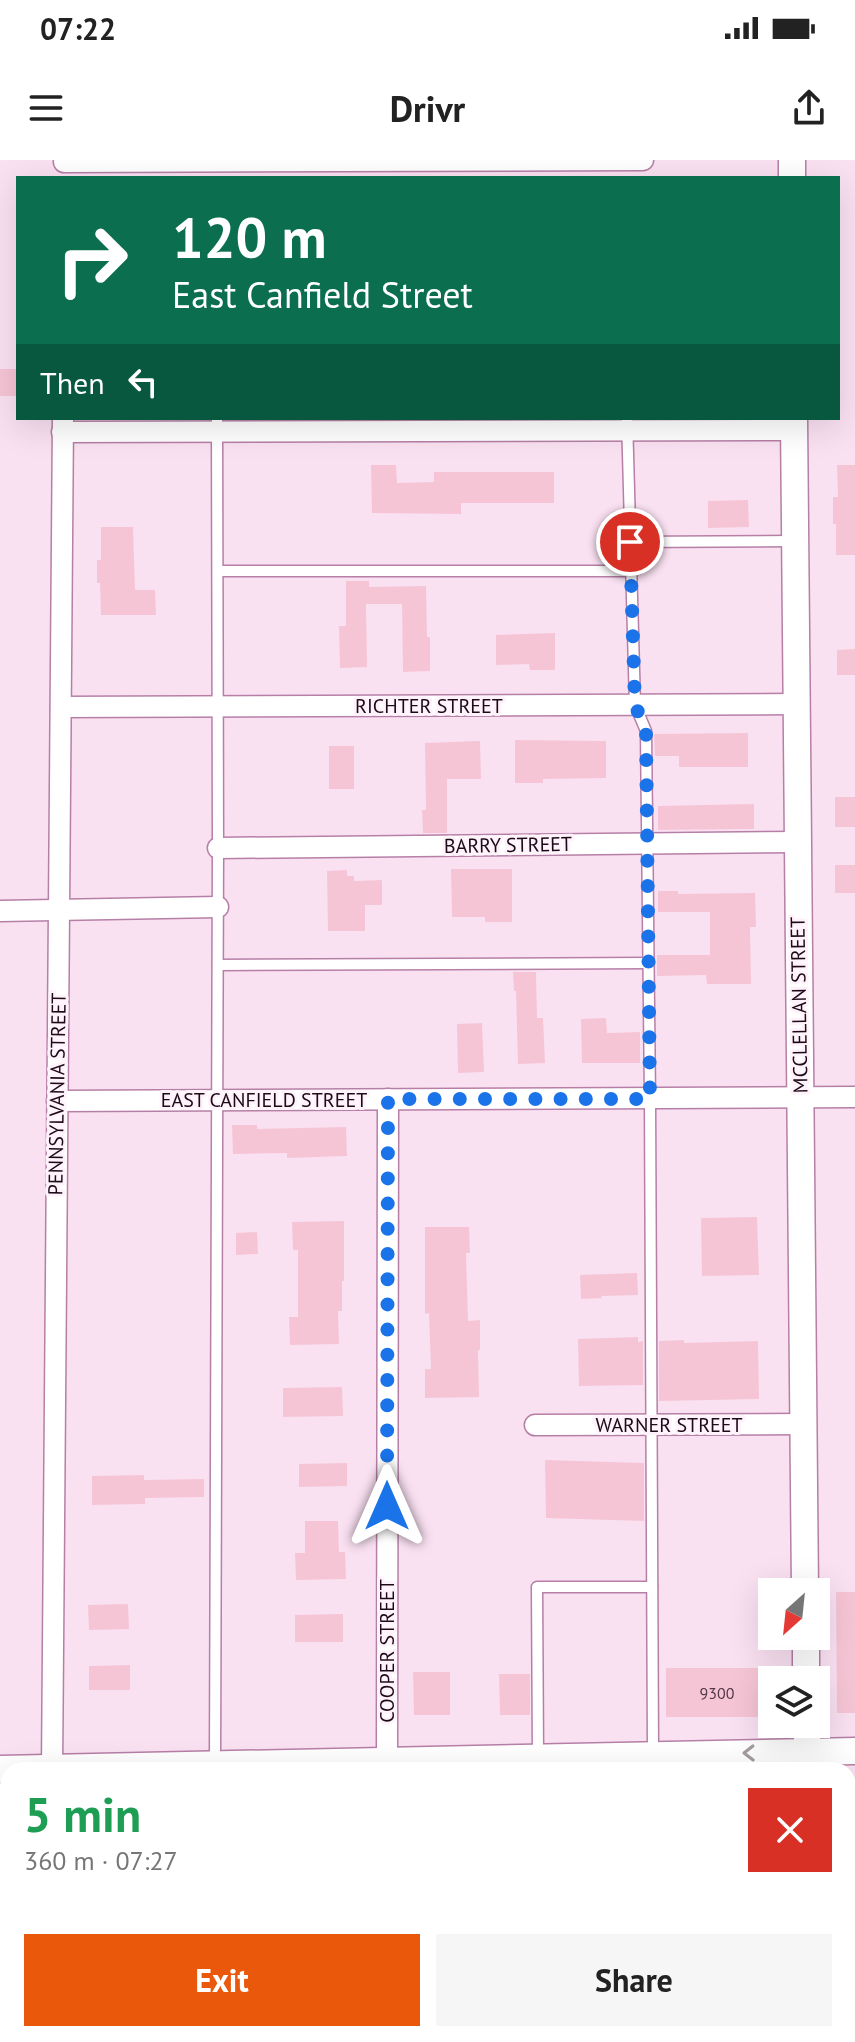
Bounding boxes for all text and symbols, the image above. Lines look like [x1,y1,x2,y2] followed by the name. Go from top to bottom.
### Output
[40,9,116,48] text: 07:22
[390,85,465,132] text: Drivr
[24,86,68,130] icon: menu
[787,86,831,130] icon: share
[172,201,327,273] text: 120 m
[40,208,144,312] icon: right
[172,271,473,318] text: East Canfield Street
[121,360,165,404] icon: left
[40,363,105,402] text: Then
[596,508,664,576] pin
[608,520,652,564] icon: arrive
[355,693,503,719] street label: RICHTER STREET
[444,831,572,859] street label: BARRY STREET
[784,916,814,1094] street label: MCCLELLAN STREET
[42,992,72,1196] street label: PENNSYLVANIA STREET
[161,1087,367,1113] street label: EAST CANFIELD STREET
[595,1412,743,1438] street label: WARNER STREET
[345,1464,429,1548] position arrow
[758,1578,830,1650] north arrow
[758,1578,830,1738] map controls
[374,1579,400,1723] street label: COOPER STREET
[758,1666,830,1738] button: layers
[700,1683,735,1703] house number: 9300
[742,1744,755,1762] one-way arrow
[24,1783,141,1845] text: 5 min
[748,1788,832,1872] button: close
[24,1844,178,1877] text: 360 m · 07:27
[24,1934,420,2026] button: Exit
[436,1934,832,2026] button: Share

